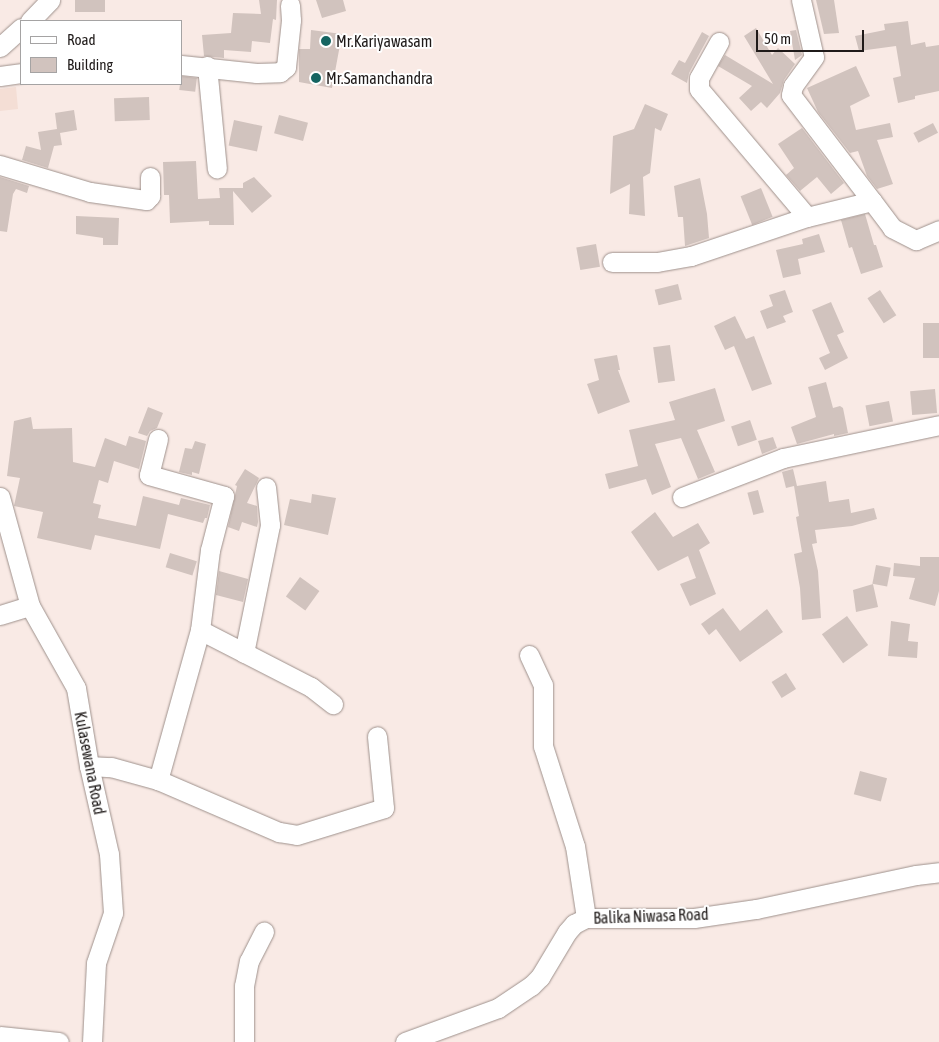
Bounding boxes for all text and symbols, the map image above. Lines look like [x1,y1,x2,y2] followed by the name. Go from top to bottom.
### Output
[20,20,182,85] legend
[759,20,866,52] scale bar
[764,30,791,47] text: 50 m
[67,31,96,48] text: Road
[336,31,432,51] place label: Mr.Kariyawasam
[320,35,332,47] marker: Mr.Kariyawasam
[67,56,113,73] text: Building
[326,68,433,88] place label: Mr.Samanchandra
[310,72,322,84] marker: Mr.Samanchandra
[71,710,109,816] street label: Kulasewana Road
[593,904,709,928] street label: Balika Niwasa Road

